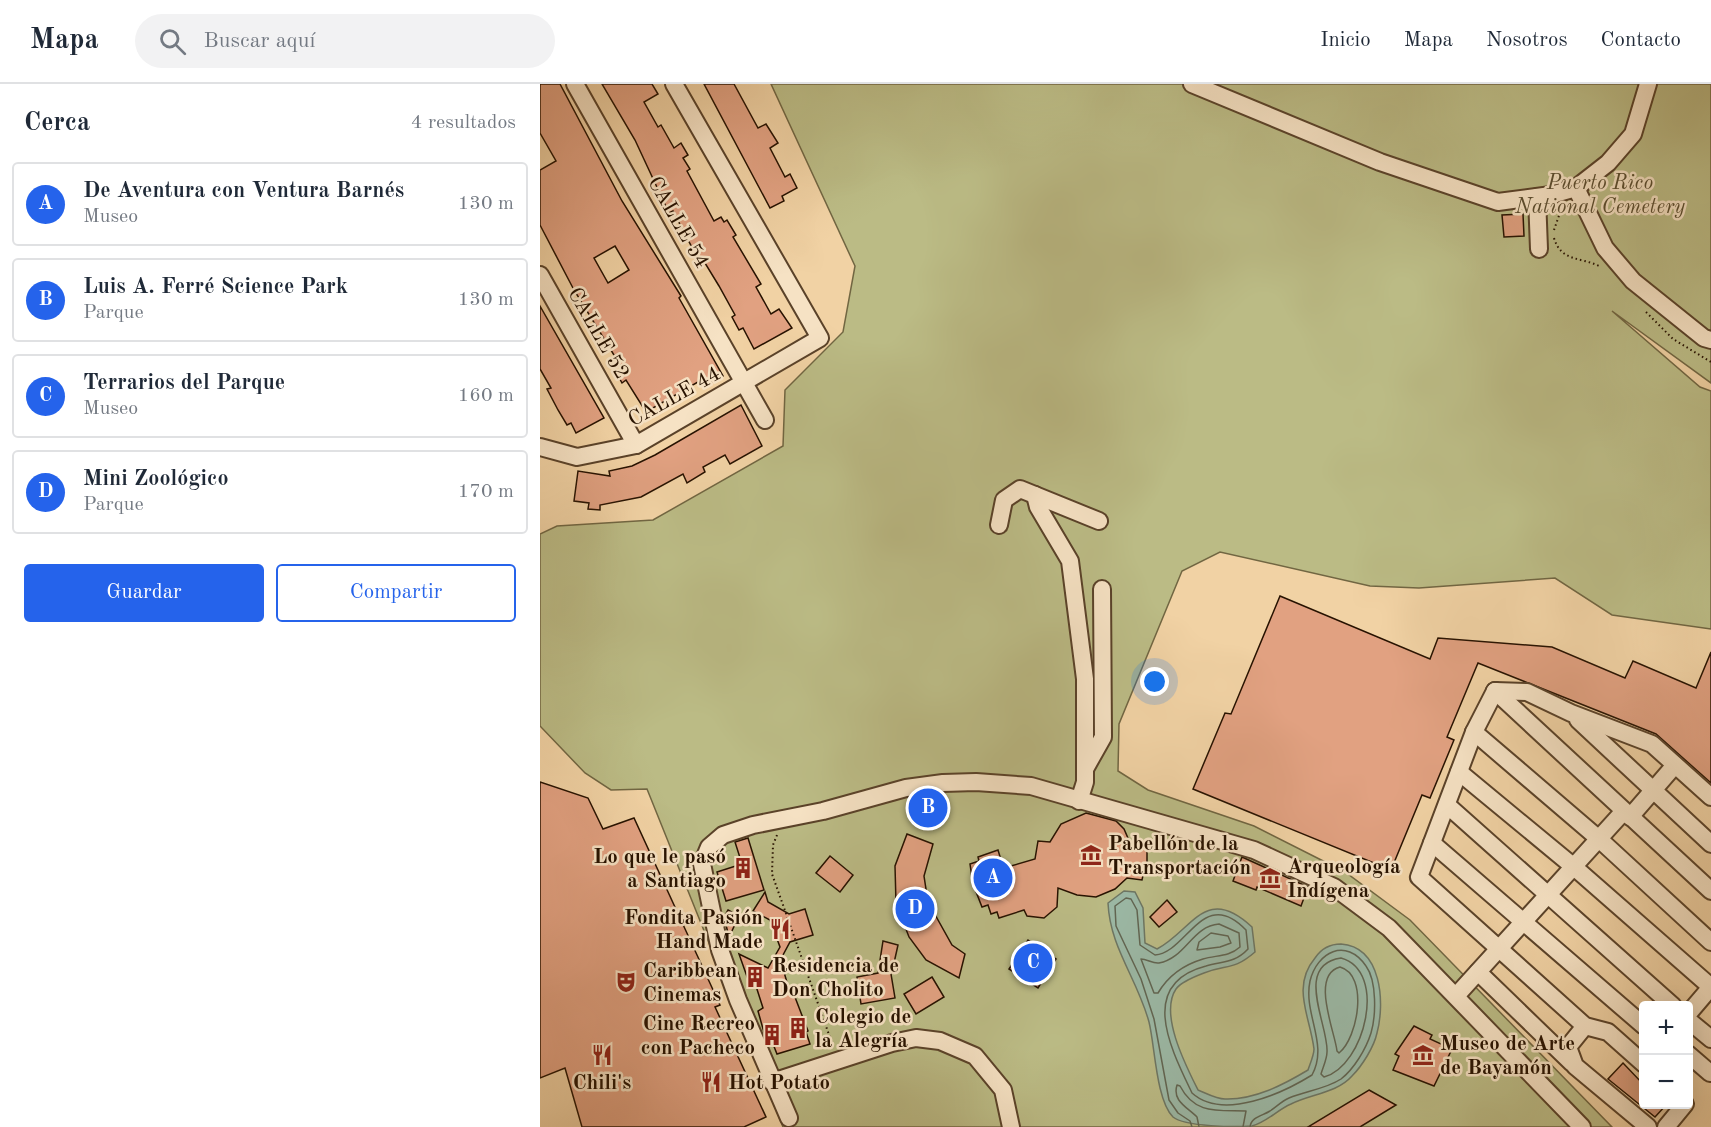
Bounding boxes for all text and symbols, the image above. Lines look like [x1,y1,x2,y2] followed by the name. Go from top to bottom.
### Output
[135,14,555,68] search box
[156,25,189,58] icon: search
[30,27,99,55] text: Mapa
[204,30,315,52] text: Buscar aquí
[1320,30,1371,51] text: Inicio
[1404,30,1453,51] text: Mapa
[1486,30,1568,51] text: Nosotros
[1601,30,1681,51] text: Contacto
[24,110,90,136] text: Cerca
[411,113,516,133] text: 4 resultados
[643,173,712,272] street label: CALLE 54
[1514,173,1685,218] park label: Puerto Rico National Cemetery
[83,180,404,202] text: De Aventura con Ventura Barnés
[38,194,53,214] text: A
[458,194,514,214] text: 130 m
[83,207,138,227] text: Museo
[83,276,348,298] text: Luis A. Ferré Science Park
[563,284,632,383] street label: CALLE 52
[38,290,53,310] text: B
[458,290,514,310] text: 130 m
[83,303,144,323] text: Parque
[625,363,724,431] street label: CALLE 44
[83,372,285,394] text: Terrarios del Parque
[39,386,52,406] text: C
[458,386,514,406] text: 160 m
[83,399,138,419] text: Museo
[83,468,228,490] text: Mini Zoológico
[38,482,53,502] text: D
[458,482,514,502] text: 170 m
[83,495,144,515] text: Parque
[24,564,264,622] button: Guardar
[276,564,516,622] button: Compartir
[1140,667,1169,696] your location
[908,786,948,830] pin: B
[1108,834,1251,879] place label: Pabellón de la Transportación
[1079,843,1103,867] museum icon: Pabellón de la Transportación
[593,847,726,892] place label: Lo que le pasó a Santiago
[731,856,755,880] building icon: Lo que le pasó a Santiago
[974,856,1012,900] pin: A
[1287,857,1401,902] place label: Arqueología Indígena
[1258,866,1282,890] museum icon: Arqueología Indígena
[896,886,934,932] pin: D
[624,908,763,953] place label: Fondita Pasión Hand Made
[768,917,792,941] restaurant icon: Fondita Pasión Hand Made
[1014,940,1052,986] pin: C
[772,956,899,1001] place label: Residencia de Don Cholito
[643,961,737,1006] place label: Caribbean Cinemas
[743,965,767,989] building icon: Residencia de Don Cholito
[614,970,638,994] theatre icon: Caribbean Cinemas
[1639,1001,1693,1109] map controls
[1639,1001,1693,1055] button: +
[815,1007,911,1052] place label: Colegio de la Alegría
[641,1014,755,1059] place label: Cine Recreo con Pacheco
[786,1016,810,1040] building icon: Colegio de la Alegría
[760,1023,784,1047] building icon: Cine Recreo con Pacheco
[1440,1034,1575,1079] place label: Museo de Arte de Bayamón
[590,1043,614,1067] restaurant icon: Chili's
[1411,1043,1435,1067] museum icon: Museo de Arte de Bayamón
[1639,1055,1693,1109] button: −
[699,1070,723,1094] restaurant icon: Hot Potato
[573,1073,631,1094] place label: Chili's
[728,1073,830,1094] place label: Hot Potato

